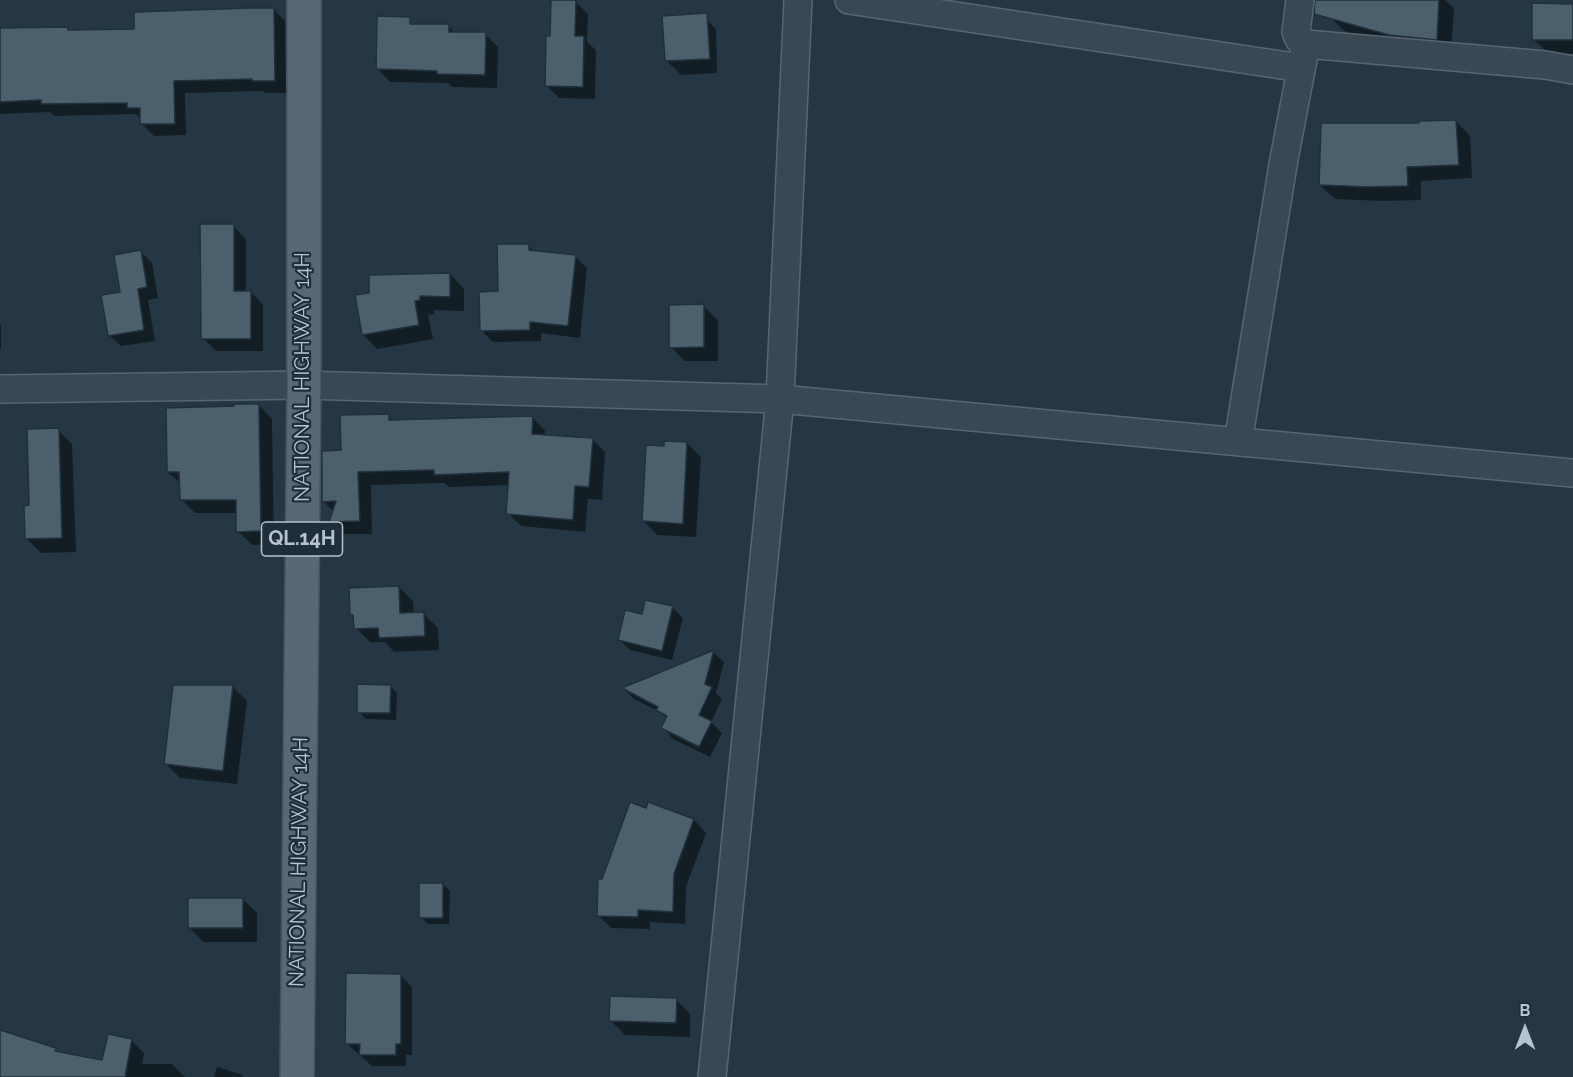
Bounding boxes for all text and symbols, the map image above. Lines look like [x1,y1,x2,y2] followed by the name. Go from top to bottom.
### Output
[290,252,316,502] street label: NATIONAL HIGHWAY 14H
[262,522,342,556] road number: QL.14H
[284,737,314,987] street label: NATIONAL HIGHWAY 14H
[1495,999,1555,1059] north arrow
[1520,1001,1530,1020] text: B

